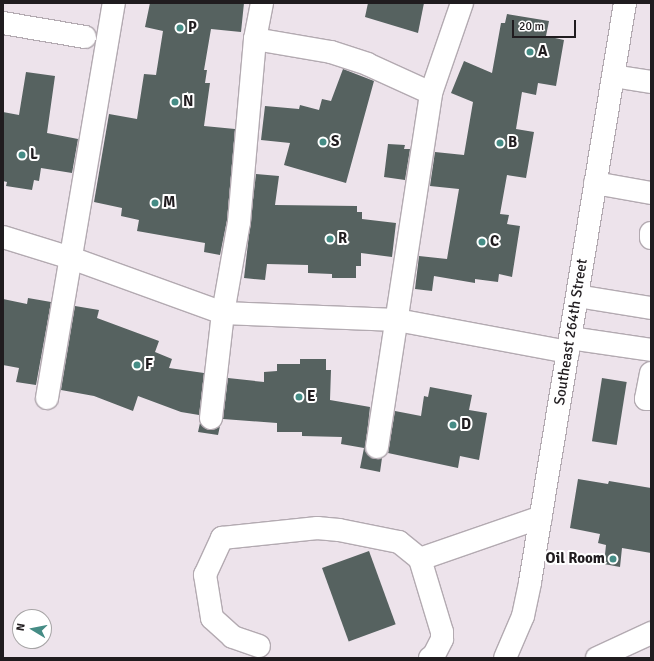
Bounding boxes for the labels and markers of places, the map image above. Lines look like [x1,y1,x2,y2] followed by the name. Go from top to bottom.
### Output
[188,19,197,37] place label: P
[175,23,185,33] marker: P
[538,43,548,61] place label: A
[525,47,535,57] marker: A
[183,93,193,111] place label: N
[170,97,180,107] marker: N
[331,133,339,151] place label: S
[508,134,517,152] place label: B
[318,137,328,147] marker: S
[495,138,505,148] marker: B
[30,146,38,164] place label: L
[17,150,27,160] marker: L
[163,194,176,212] place label: M
[150,198,160,208] marker: M
[338,230,347,248] place label: R
[490,233,499,251] place label: C
[325,234,335,244] marker: R
[477,237,487,247] marker: C
[145,356,153,374] place label: F
[132,360,142,370] marker: F
[307,388,316,406] place label: E
[294,392,304,402] marker: E
[461,416,471,434] place label: D
[448,420,458,430] marker: D
[546,550,605,568] place label: Oil Room
[608,554,618,564] marker: Oil Room

